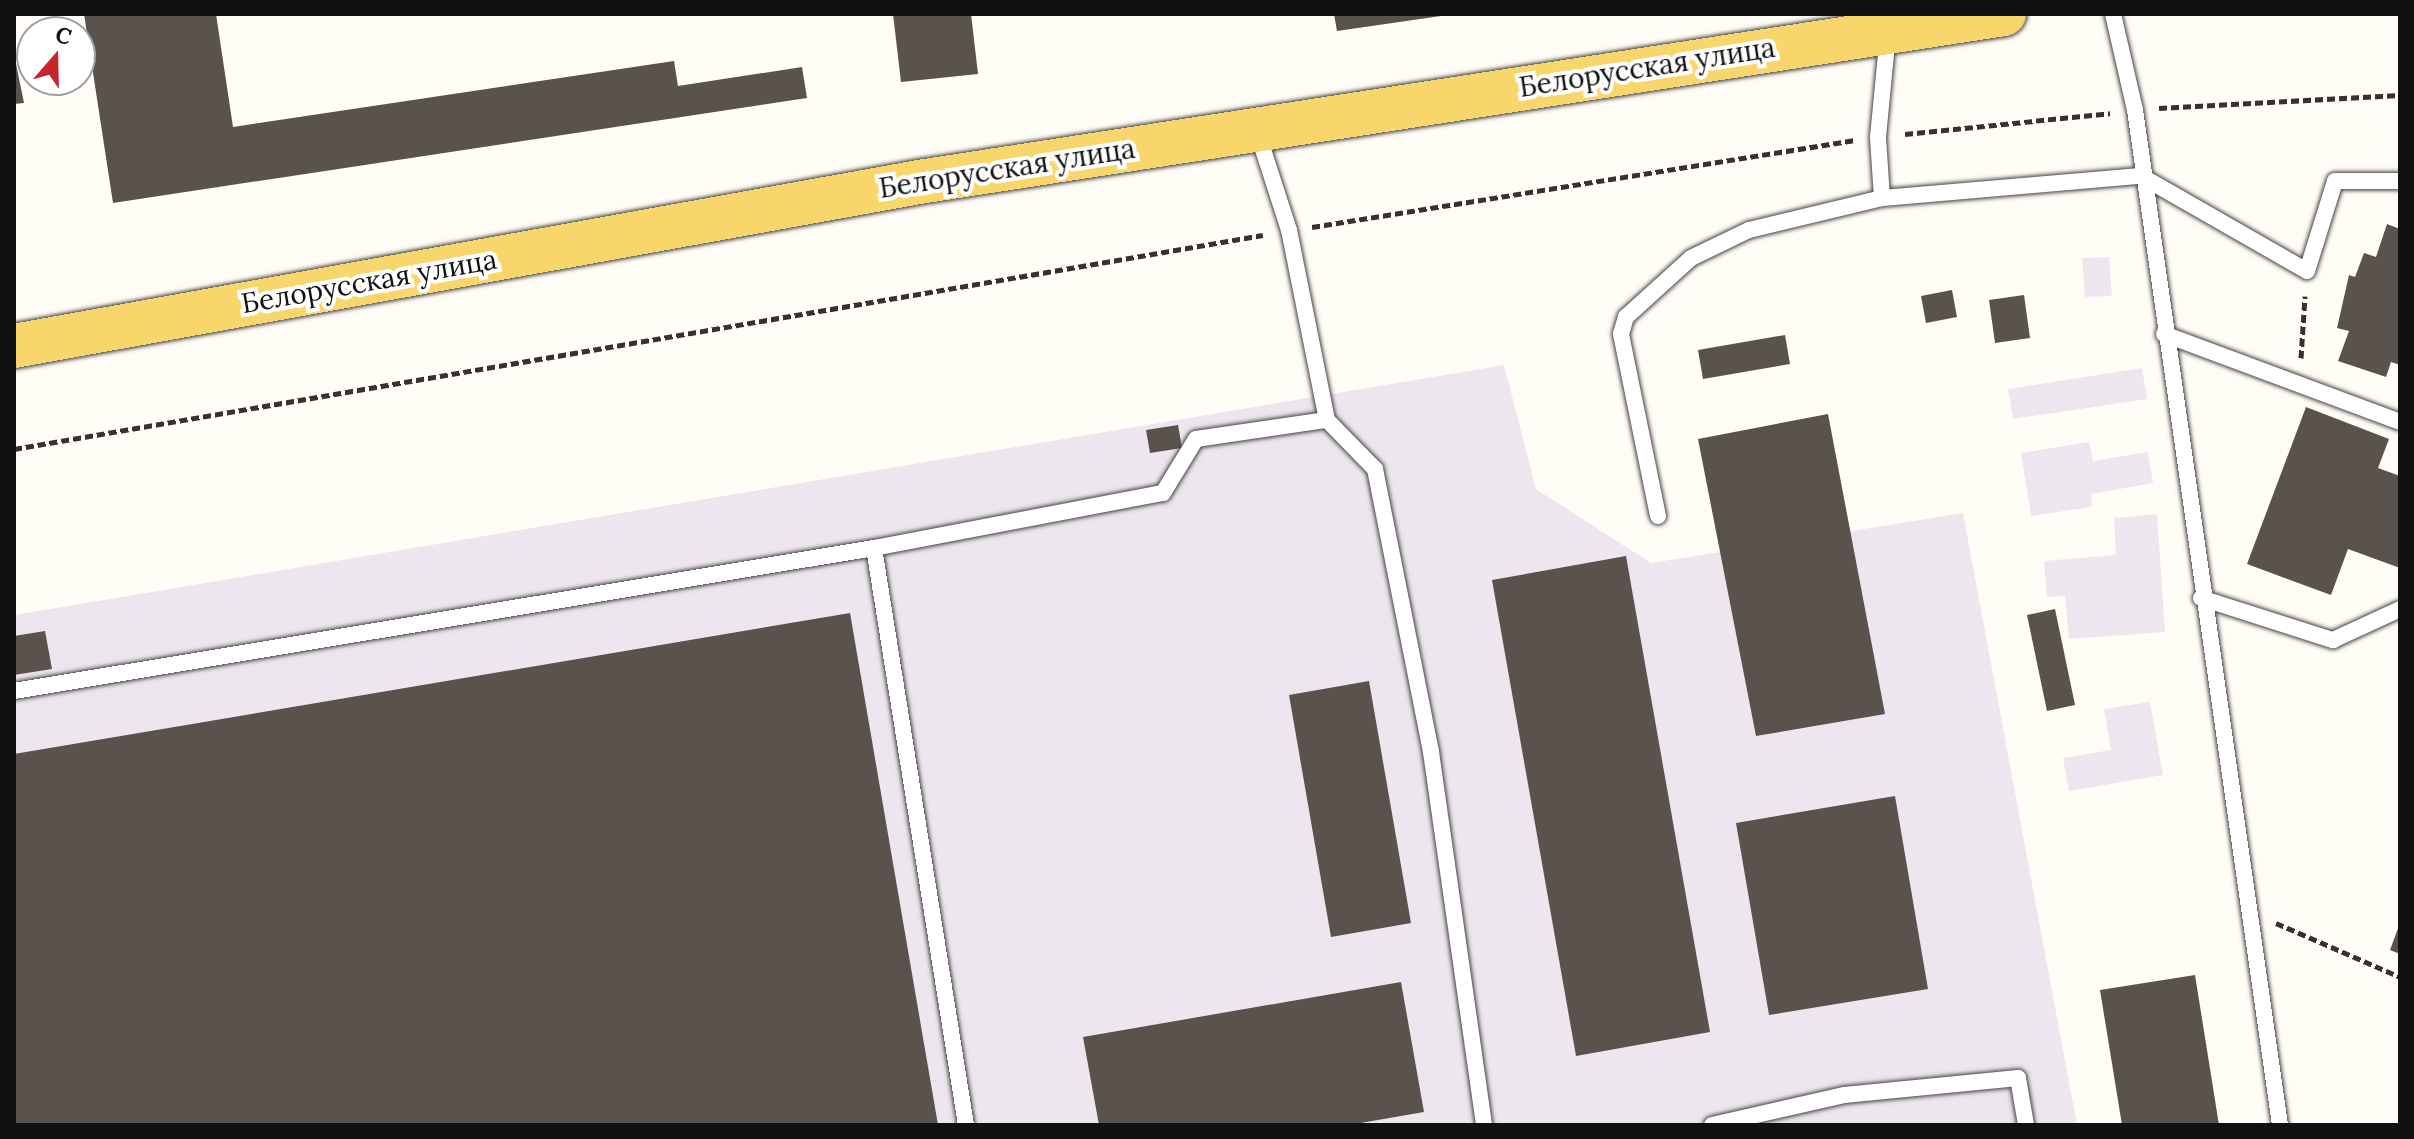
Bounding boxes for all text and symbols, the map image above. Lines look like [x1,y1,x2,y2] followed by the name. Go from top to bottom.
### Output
[16,16,96,96] north arrow
[52,20,75,51] text: С
[1517,30,1777,104] street label: Белорусская улица
[877,131,1137,205] street label: Белорусская улица
[239,242,499,320] street label: Белорусская улица

